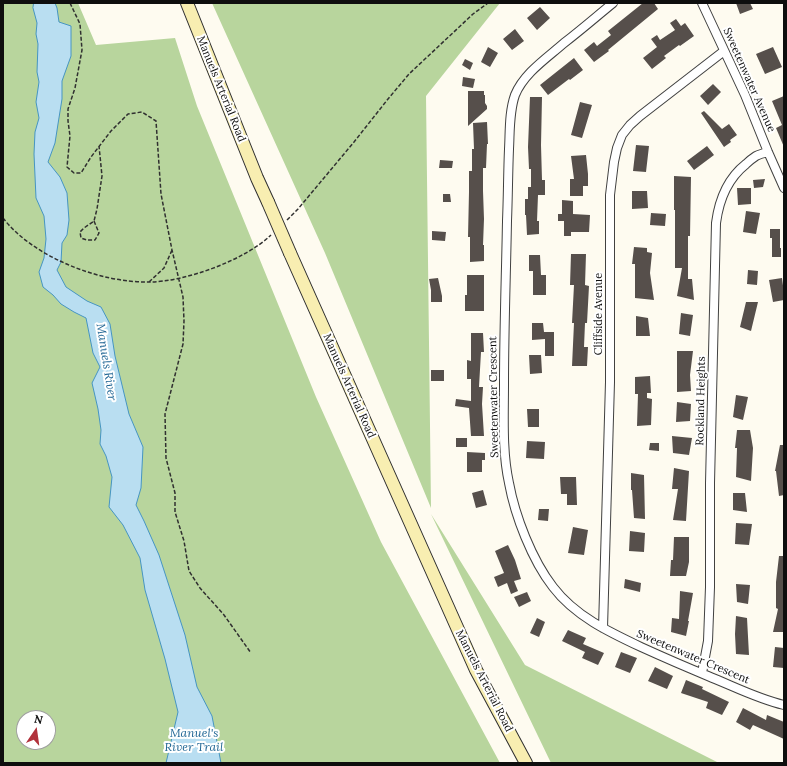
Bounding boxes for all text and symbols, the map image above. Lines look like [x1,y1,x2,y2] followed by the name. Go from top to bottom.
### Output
[720,26,778,134] street label: Sweetenwater Avenue
[194,34,248,144] street label: Manuels Arterial Road
[592,273,606,355] street label: Cliffside Avenue
[93,322,119,402] water label: Manuels River
[320,332,378,440] street label: Manuels Arterial Road
[486,336,502,458] street label: Sweetenwater Crescent
[694,356,708,446] street label: Rockland Heights
[634,627,752,687] street label: Sweetenwater Crescent
[453,628,515,734] street label: Manuels Arterial Road
[16,710,56,750] north arrow
[33,712,44,727] text: N
[165,727,223,755] water label: Manuel's River Trail

